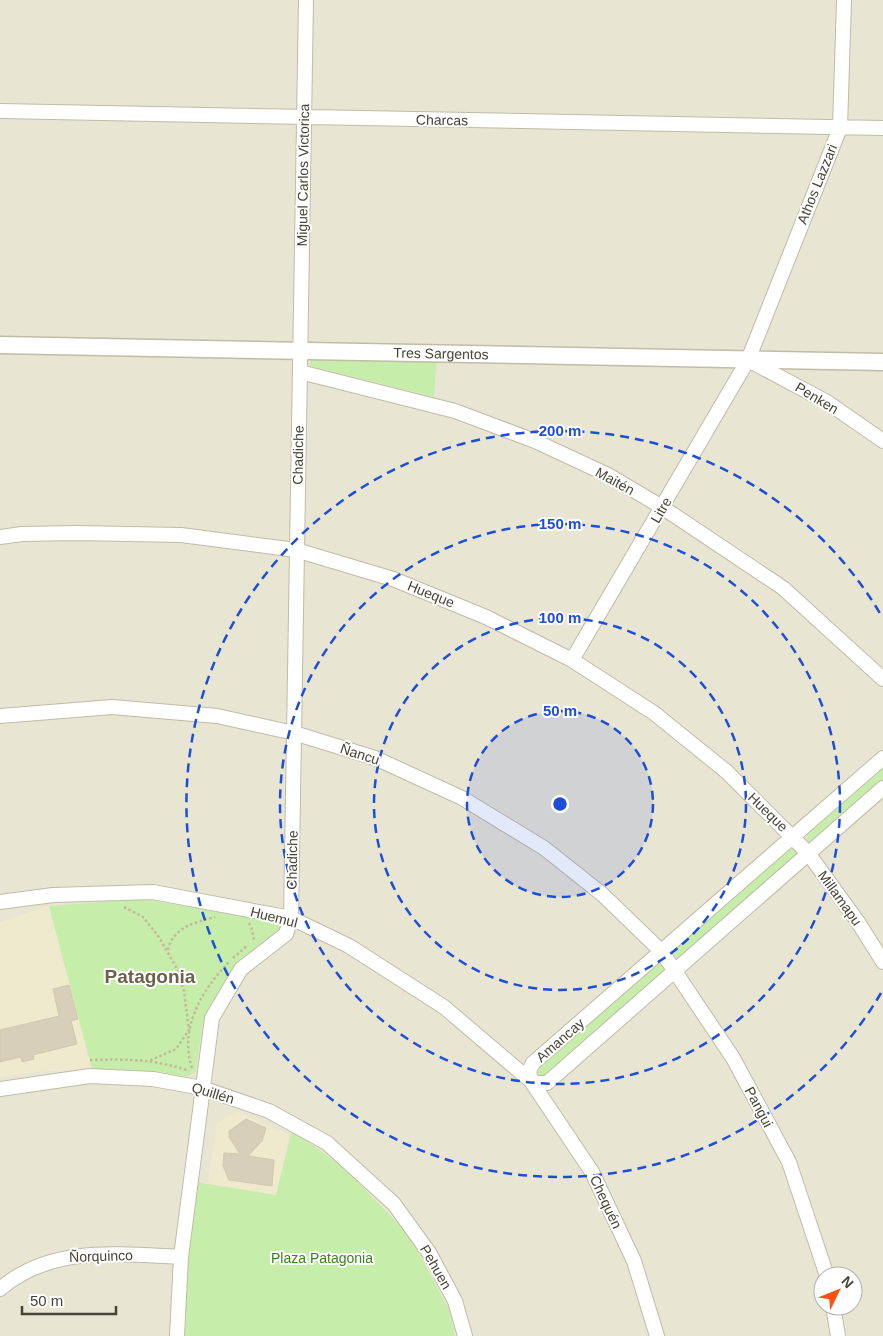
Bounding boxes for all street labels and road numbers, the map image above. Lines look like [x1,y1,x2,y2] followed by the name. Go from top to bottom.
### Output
[294,103,312,247] street label: Miguel Carlos Victorica
[416,112,468,128] street label: Charcas
[794,142,840,226] street label: Athos Lazzari
[393,345,489,362] street label: Tres Sargentos
[793,379,841,417] street label: Penken
[289,425,307,485] street label: Chadiche
[593,464,637,498] street label: Maitén
[647,494,675,526] street label: Litre
[405,577,457,611] street label: Hueque
[338,740,382,768] street label: Ñancu
[745,789,791,835] street label: Hueque
[283,830,301,890] street label: Chadiche
[815,867,865,929] street label: Millamapu
[249,903,299,931] street label: Huemul
[533,1015,587,1065] street label: Amancay
[190,1079,236,1107] street label: Quillén
[742,1084,776,1130] street label: Pangui
[587,1173,625,1231] street label: Chequén
[417,1242,455,1292] street label: Pehuen
[69,1247,133,1265] street label: Ñorquinco

